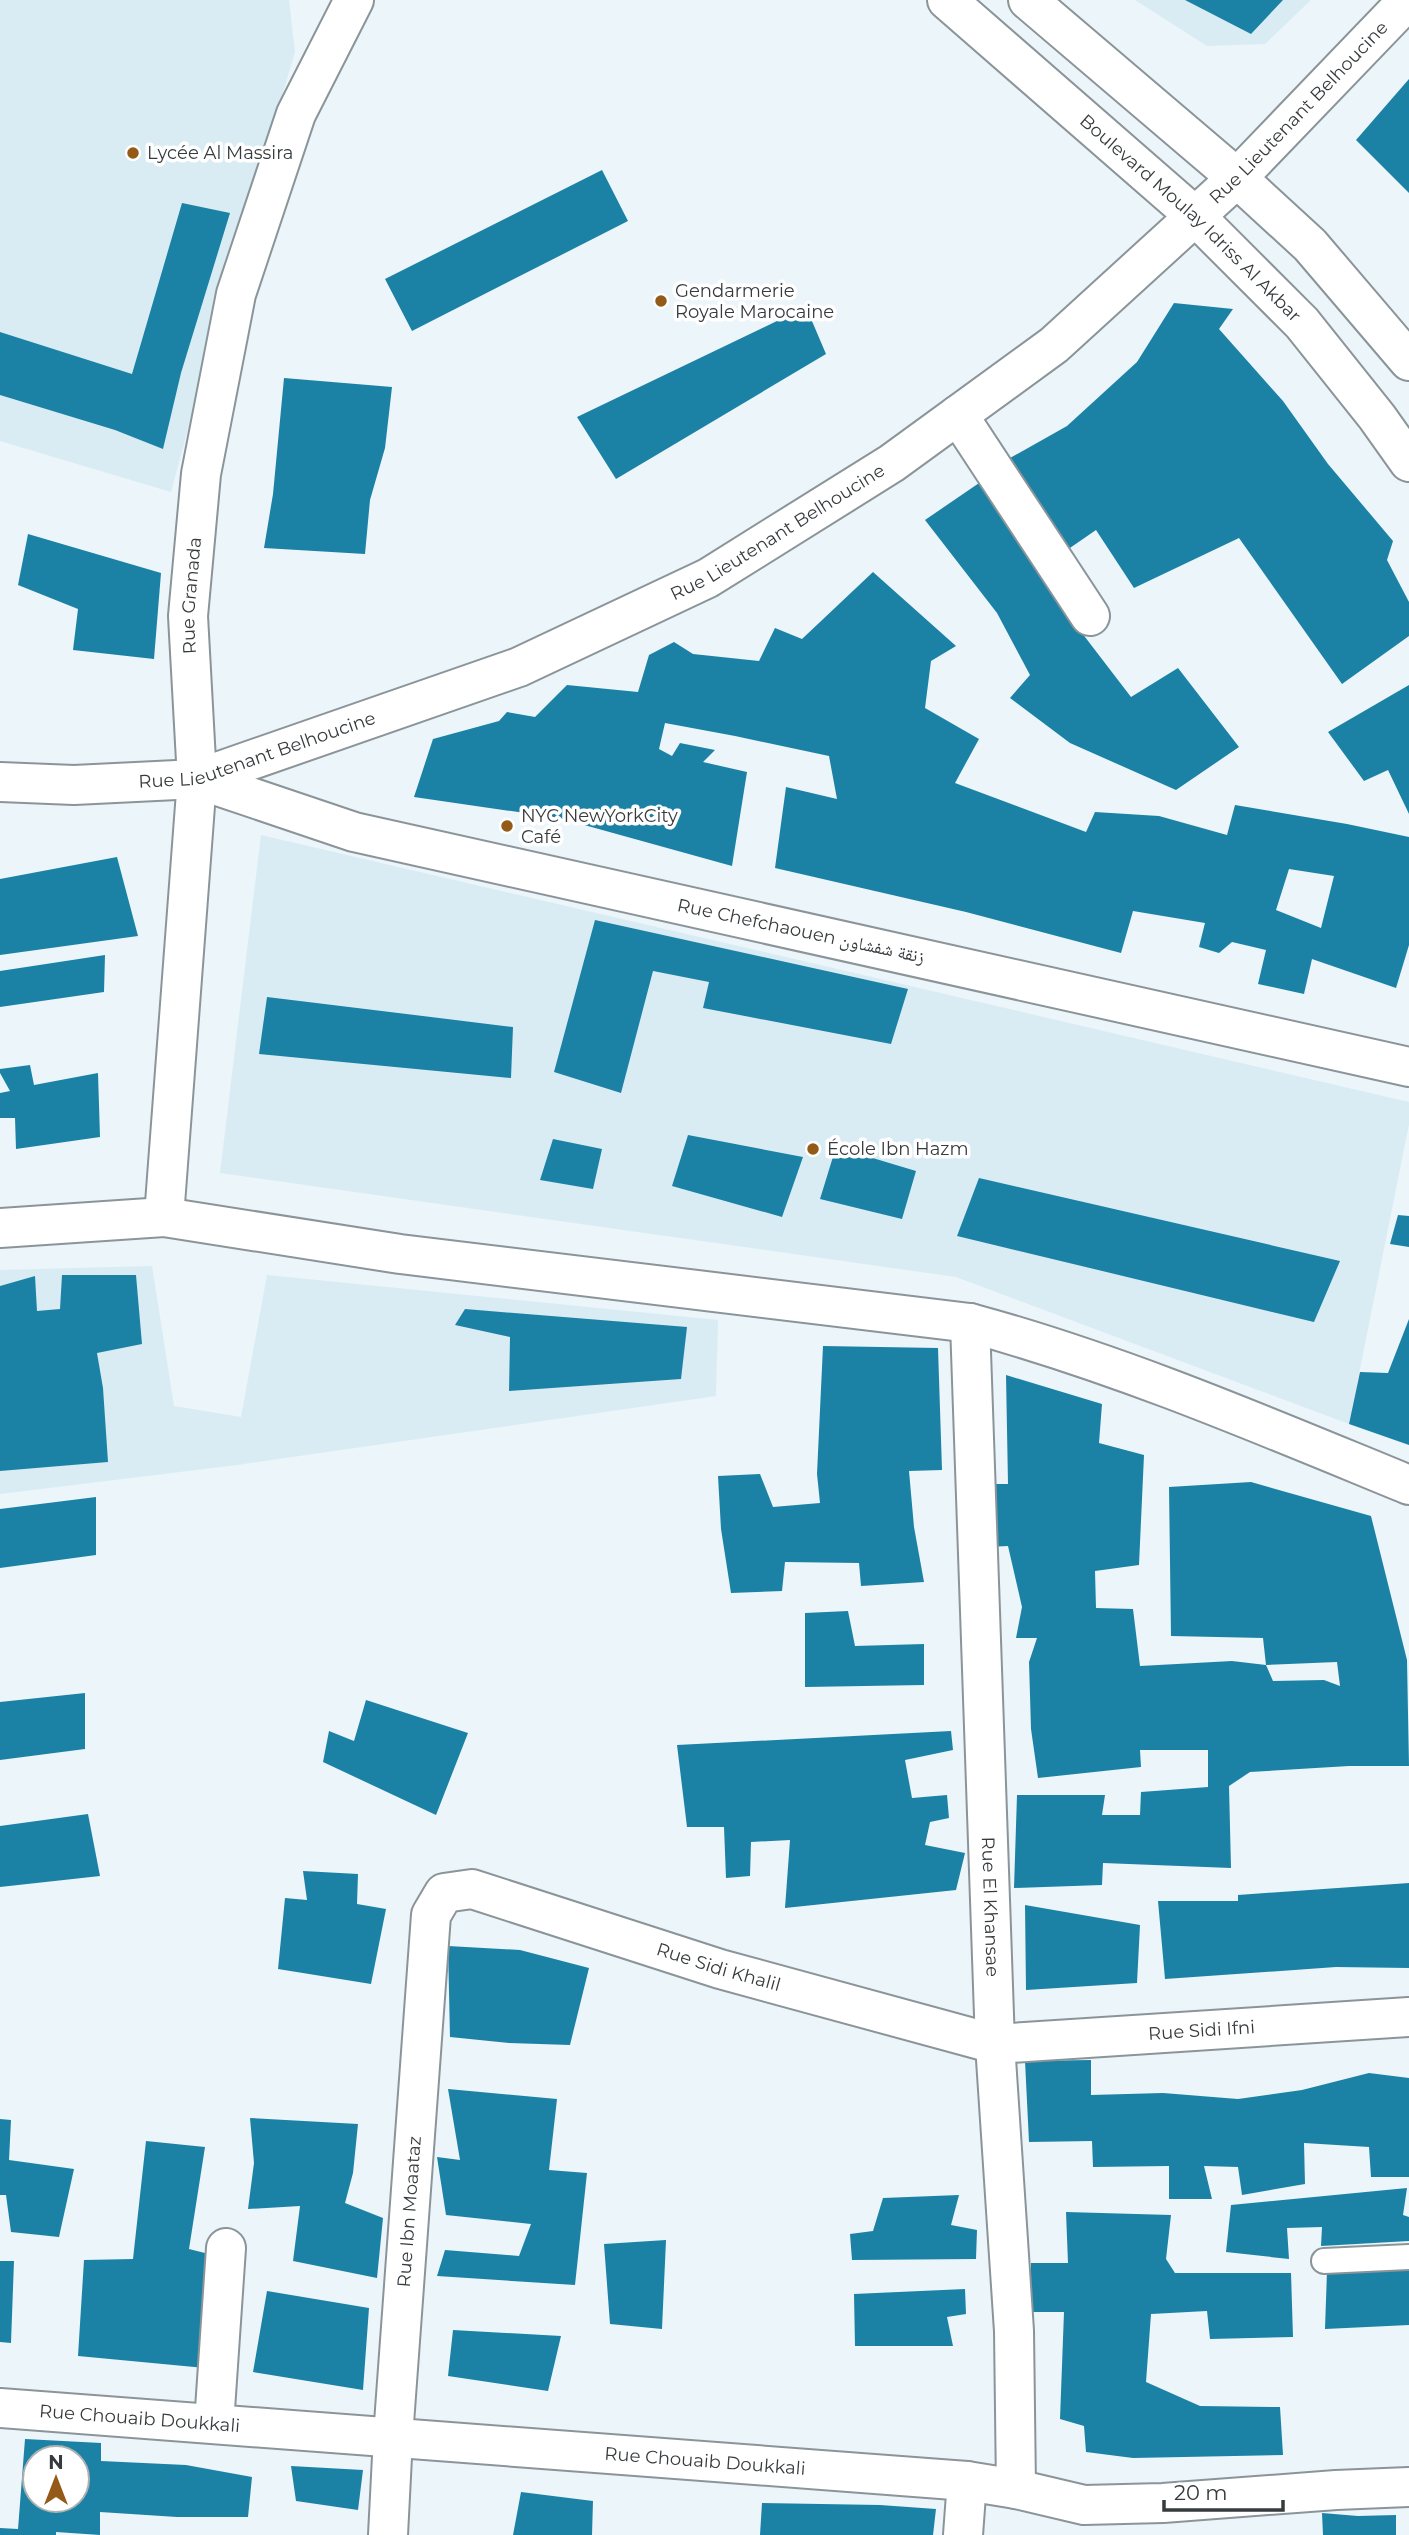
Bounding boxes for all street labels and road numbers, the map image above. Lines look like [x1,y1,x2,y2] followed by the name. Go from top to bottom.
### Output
[1205,17,1393,209] street label: Rue Lieutenant Belhoucine
[1075,110,1306,327] street label: Boulevard Moulay Idriss Al Akbar
[667,459,889,605] street label: Rue Lieutenant Belhoucine
[177,536,206,655] street label: Rue Granada
[138,707,378,793] street label: Rue Lieutenant Belhoucine
[675,894,927,968] street label: Rue Chefchaouen زنقة شفشاون
[977,1836,1004,1977] street label: Rue El Khansae
[654,1938,783,1996] street label: Rue Sidi Khalil
[1147,2016,1256,2045] street label: Rue Sidi Ifni
[393,2135,426,2288] street label: Rue Ibn Moaataz
[38,2400,241,2437] street label: Rue Chouaib Doukkali
[604,2443,806,2480] street label: Rue Chouaib Doukkali

